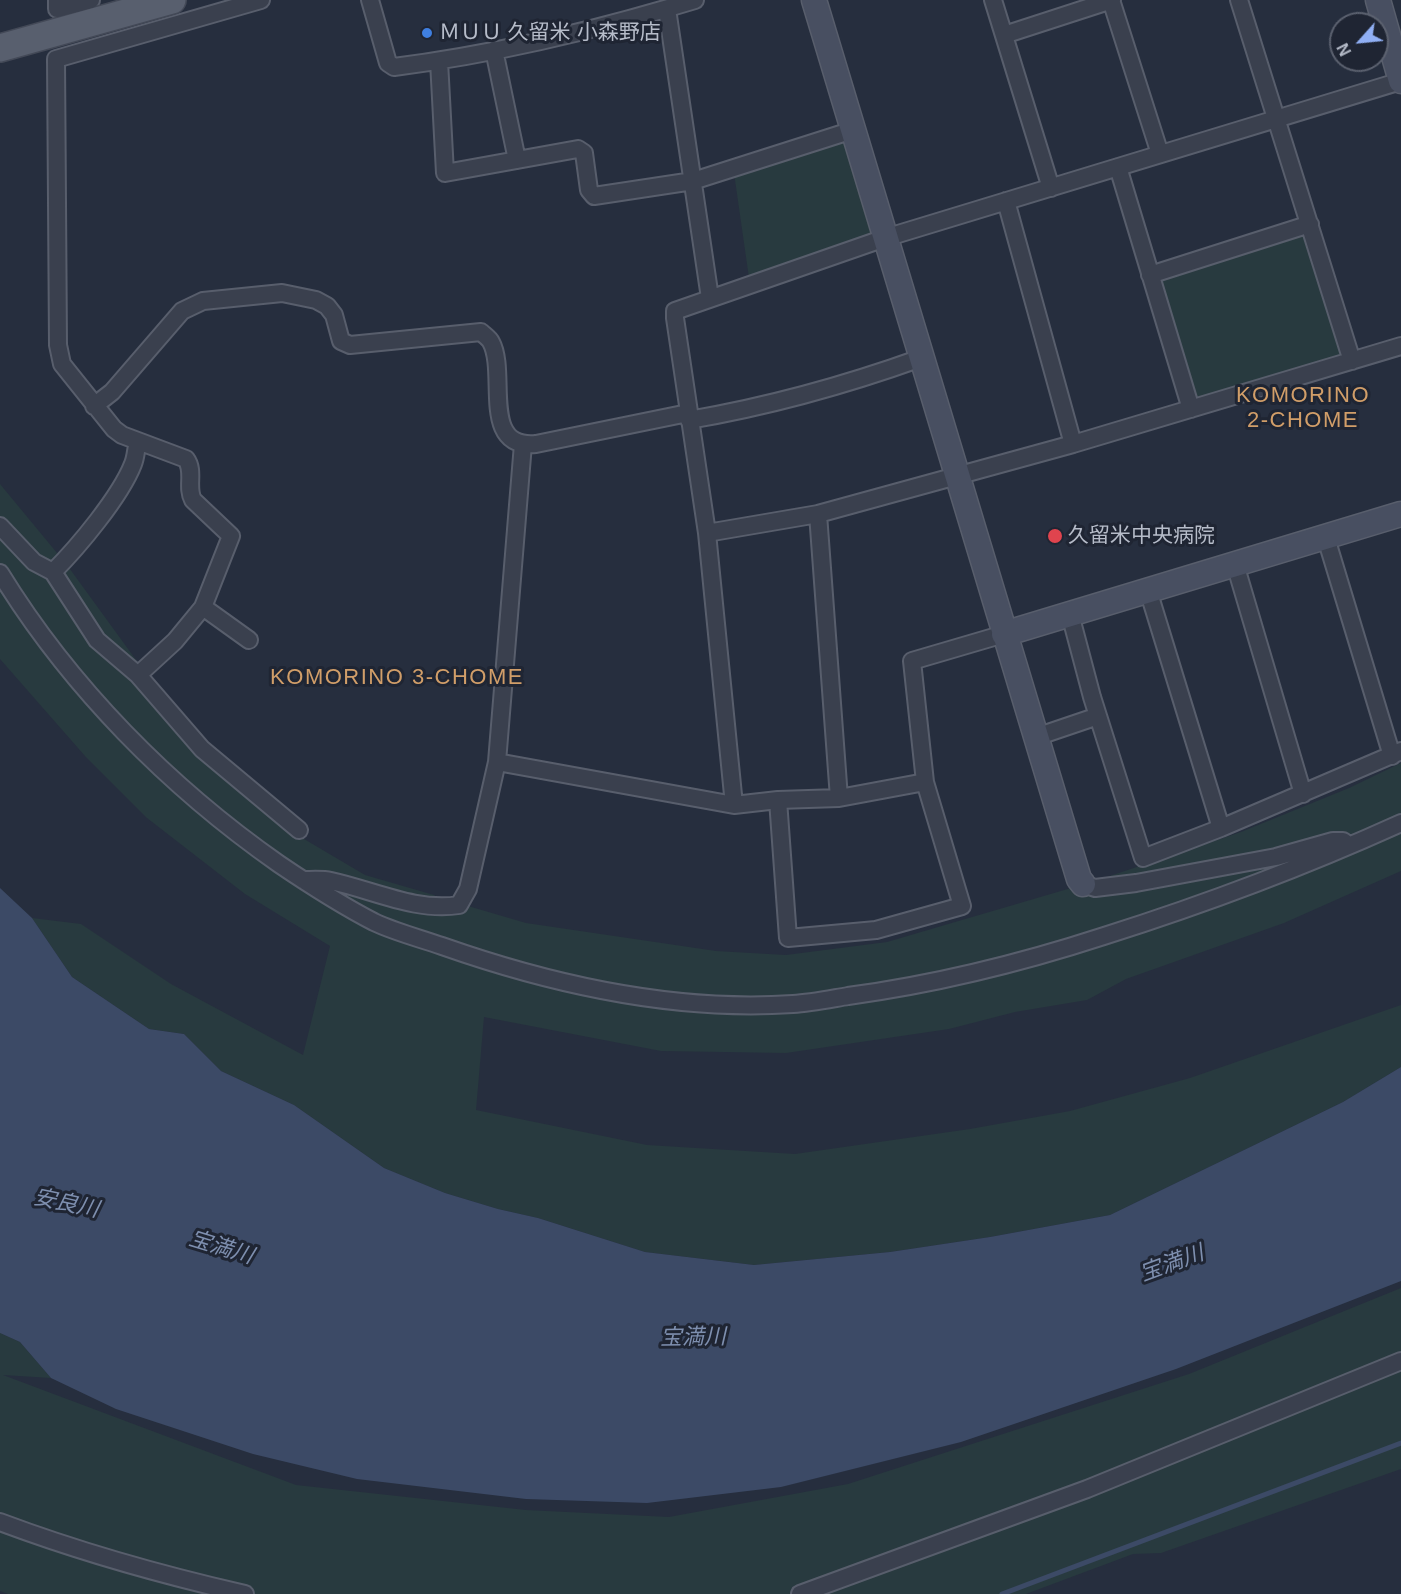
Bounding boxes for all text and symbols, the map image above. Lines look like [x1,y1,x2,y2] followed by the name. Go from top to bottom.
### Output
[1329,12,1389,72] north arrow
[439,20,661,46] place label: ＭＵＵ 久留米 小森野店
[420,26,434,40] marker: ＭＵＵ 久留米 小森野店
[1334,40,1354,59] text: N
[1236,383,1370,434] district label: KOMORINO 2-CHOME
[1068,523,1215,549] place label: 久留米中央病院
[1046,527,1064,545] marker: 久留米中央病院
[270,665,524,691] district label: KOMORINO 3-CHOME
[31,1184,101,1224] water label: 安良川
[186,1226,256,1270] water label: 宝満川
[1136,1240,1208,1288] water label: 宝満川
[660,1324,726,1352] water label: 宝満川

